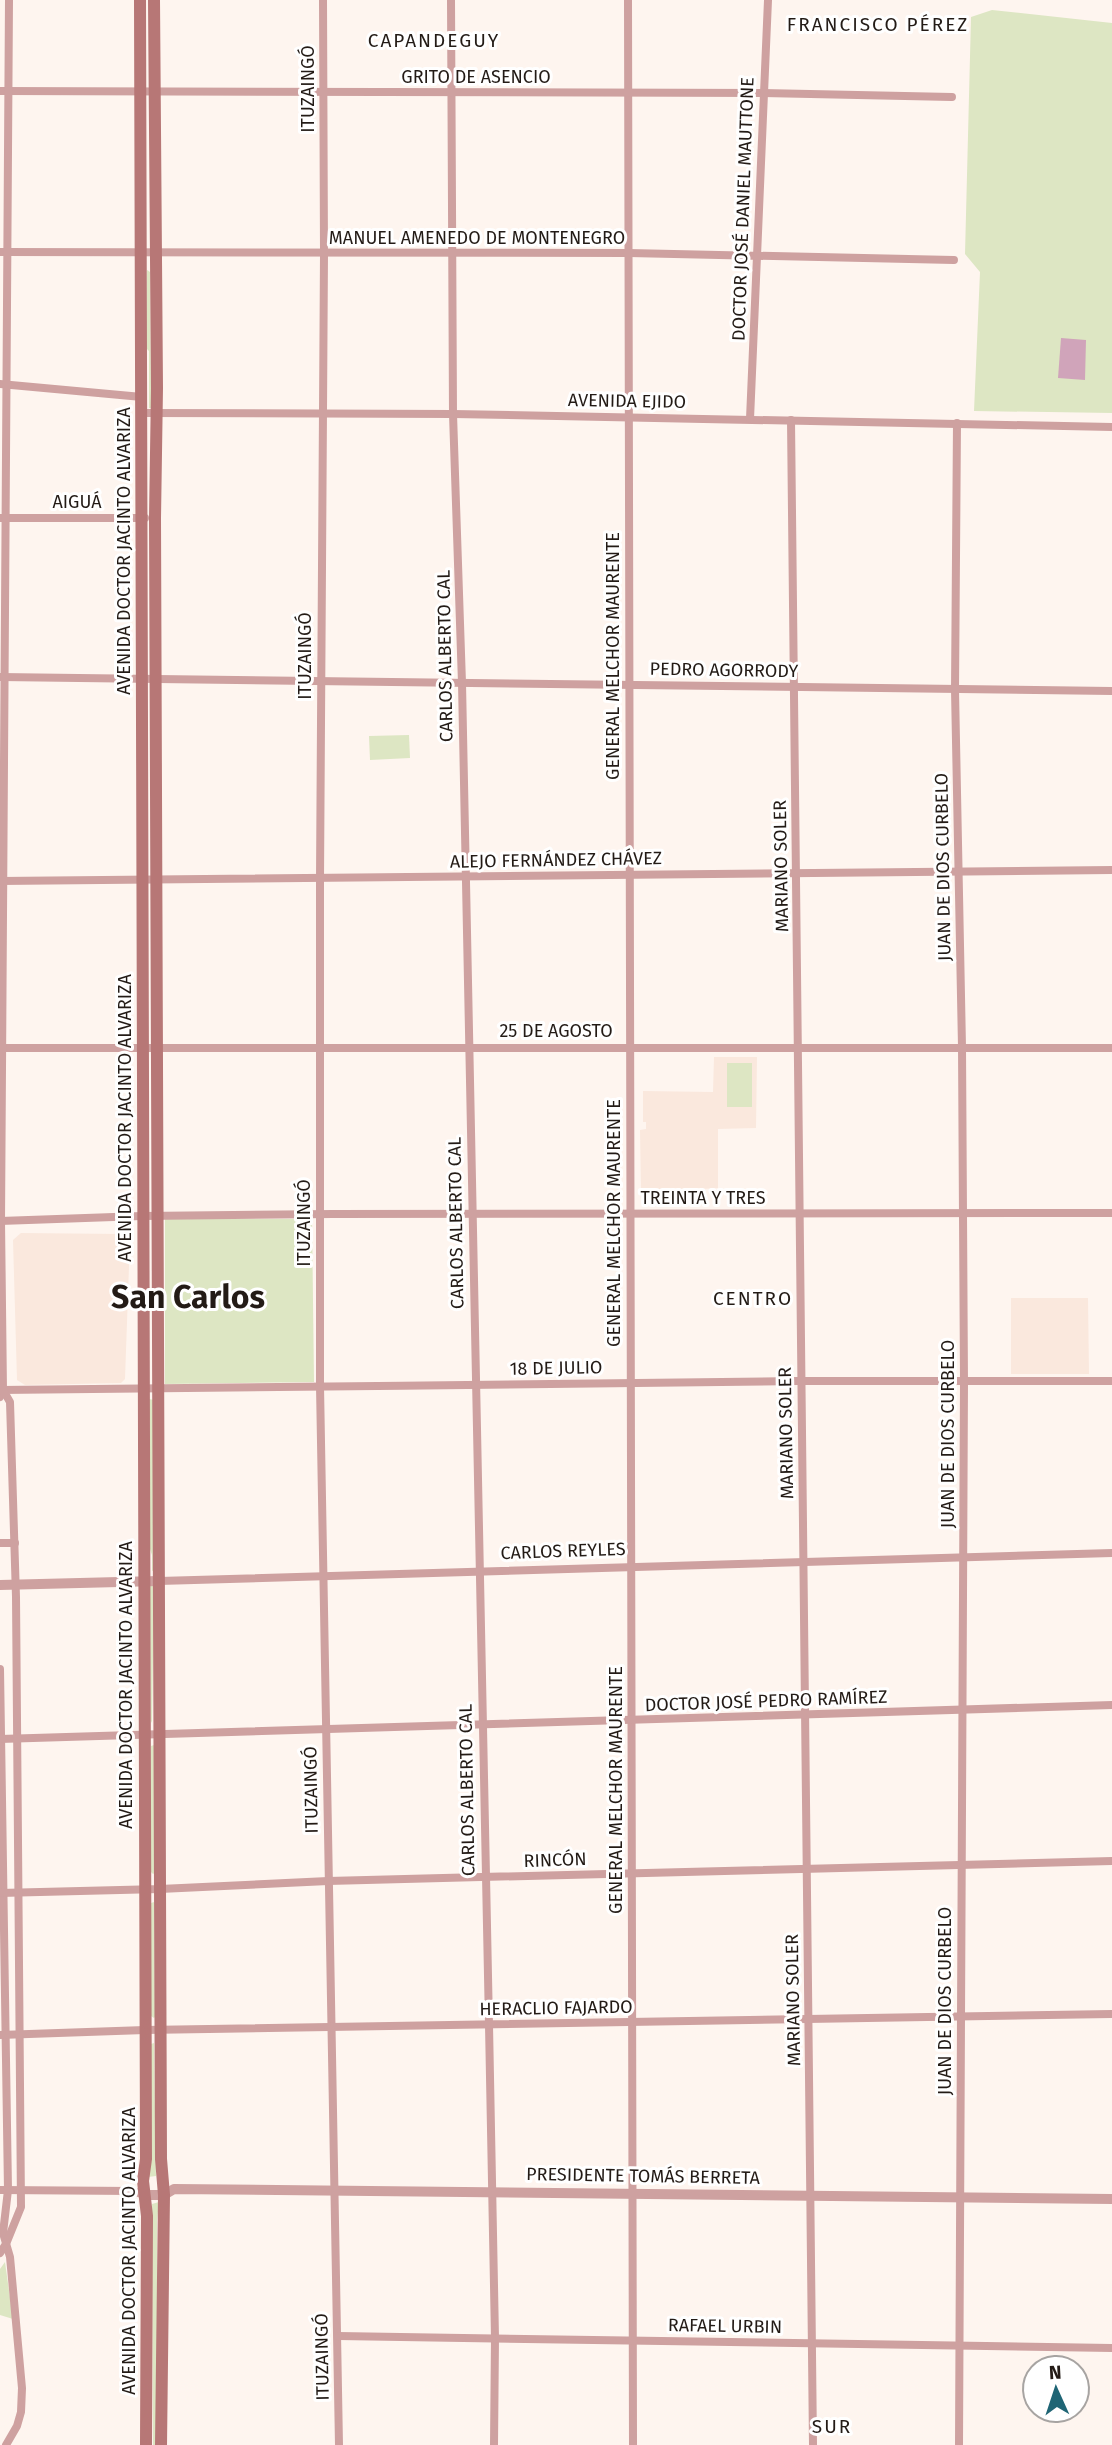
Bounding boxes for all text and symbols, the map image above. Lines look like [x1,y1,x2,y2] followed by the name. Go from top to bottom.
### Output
[787,13,969,36] district label: FRANCISCO PÉREZ
[368,29,500,52] district label: CAPANDEGUY
[297,45,319,133] street label: ITUZAINGÓ
[401,66,551,88] street label: GRITO DE ASENCIO
[726,77,759,341] street label: DOCTOR JOSÉ DANIEL MAUTTONE
[329,227,625,249] street label: MANUEL AMENEDO DE MONTENEGRO
[568,389,686,413] street label: AVENIDA EJIDO
[113,407,135,695] street label: AVENIDA DOCTOR JACINTO ALVARIZA
[52,490,102,513] street label: AIGUÁ
[602,532,624,780] street label: GENERAL MELCHOR MAURENTE
[432,570,458,742] street label: CARLOS ALBERTO CAL
[294,612,316,700] street label: ITUZAINGÓ
[650,658,799,682] street label: PEDRO AGORRODY
[930,773,956,961] street label: JUAN DE DIOS CURBELO
[769,800,793,932] street label: MARIANO SOLER
[450,846,662,873] street label: ALEJO FERNÁNDEZ CHÁVEZ
[114,974,136,1262] street label: AVENIDA DOCTOR JACINTO ALVARIZA
[499,1020,613,1042] street label: 25 DE AGOSTO
[603,1099,625,1347] street label: GENERAL MELCHOR MAURENTE
[443,1137,469,1309] street label: CARLOS ALBERTO CAL
[293,1179,315,1267] street label: ITUZAINGÓ
[640,1187,766,1209] street label: TREINTA Y TRES
[111,1278,265,1316] district label: San Carlos
[713,1287,793,1310] district label: CENTRO
[937,1340,959,1528] street label: JUAN DE DIOS CURBELO
[510,1356,602,1380] street label: 18 DE JULIO
[774,1367,798,1499] street label: MARIANO SOLER
[500,1538,626,1564] street label: CARLOS REYLES
[115,1541,137,1829] street label: AVENIDA DOCTOR JACINTO ALVARIZA
[605,1666,627,1914] street label: GENERAL MELCHOR MAURENTE
[644,1685,888,1716] street label: DOCTOR JOSÉ PEDRO RAMÍREZ
[454,1704,480,1876] street label: CARLOS ALBERTO CAL
[299,1746,323,1834] street label: ITUZAINGÓ
[523,1848,587,1872] street label: RINCÓN
[934,1907,956,2095] street label: JUAN DE DIOS CURBELO
[781,1934,805,2066] street label: MARIANO SOLER
[479,1996,633,2020] street label: HERACLIO FAJARDO
[118,2107,140,2395] street label: AVENIDA DOCTOR JACINTO ALVARIZA
[526,2162,761,2189] street label: PRESIDENTE TOMÁS BERRETA
[310,2313,334,2401] street label: ITUZAINGÓ
[668,2314,782,2338] street label: RAFAEL URBIN
[1021,2354,1091,2424] north arrow
[1048,2361,1062,2384] text: N
[812,2415,852,2438] district label: SUR

